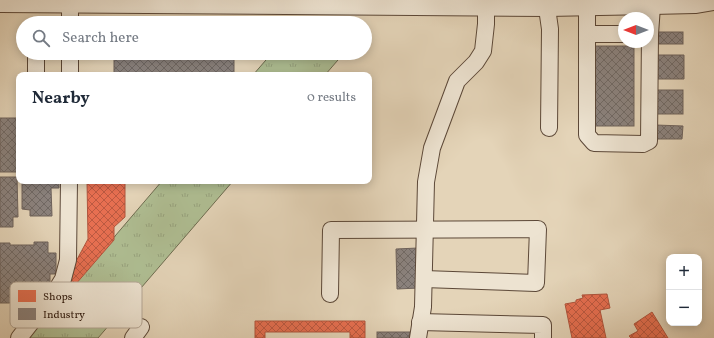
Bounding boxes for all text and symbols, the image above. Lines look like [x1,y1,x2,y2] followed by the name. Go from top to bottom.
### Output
[618,12,654,48] north arrow
[16,16,372,60] search box
[30,27,52,49] icon: search
[62,28,139,49] text: Search here
[32,87,90,110] text: Nearby
[307,89,356,107] text: 0 results
[666,254,702,326] map controls
[666,254,702,290] button: +
[10,282,142,328] legend
[43,290,73,305] text: Shops
[666,290,702,326] button: −
[43,308,85,323] text: Industry

